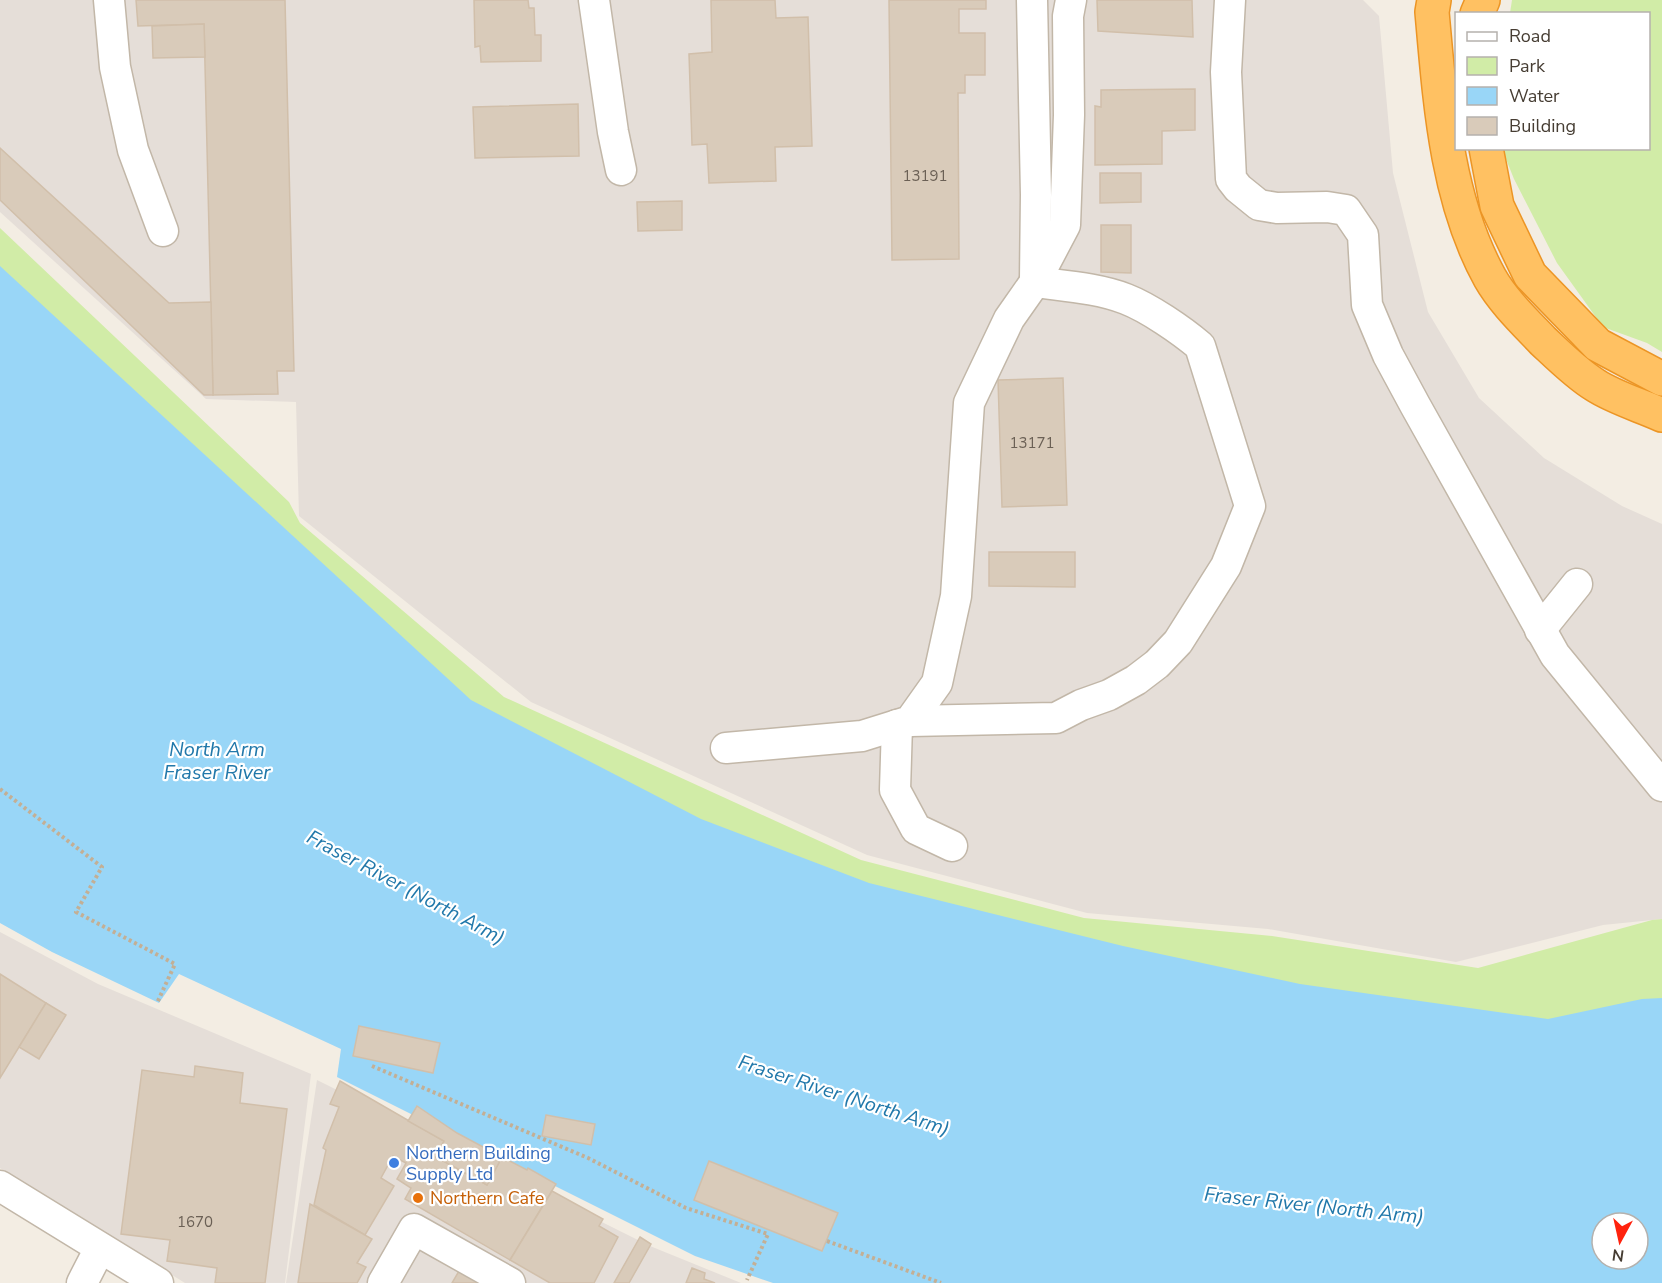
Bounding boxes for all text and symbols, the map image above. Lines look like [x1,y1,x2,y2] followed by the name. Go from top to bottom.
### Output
[1455,12,1650,150] legend
[1509,24,1551,48] text: Road
[1509,54,1546,78] text: Park
[1509,84,1560,108] text: Water
[1509,114,1576,138] text: Building
[902,166,948,186] house number: 13191
[1009,433,1055,453] house number: 13171
[164,736,271,786] water label: North Arm Fraser River
[302,824,510,951] water label: Fraser River (North Arm)
[735,1049,953,1142] water label: Fraser River (North Arm)
[406,1141,551,1186] place label: Northern Building Supply Ltd
[387,1156,401,1170] marker: Northern Building Supply Ltd
[1203,1181,1425,1230] water label: Fraser River (North Arm)
[430,1186,544,1210] place label: Northern Cafe
[411,1191,425,1205] marker: Northern Cafe
[1590,1211,1650,1271] north arrow
[177,1212,213,1232] house number: 1670
[1611,1243,1626,1267] text: N

